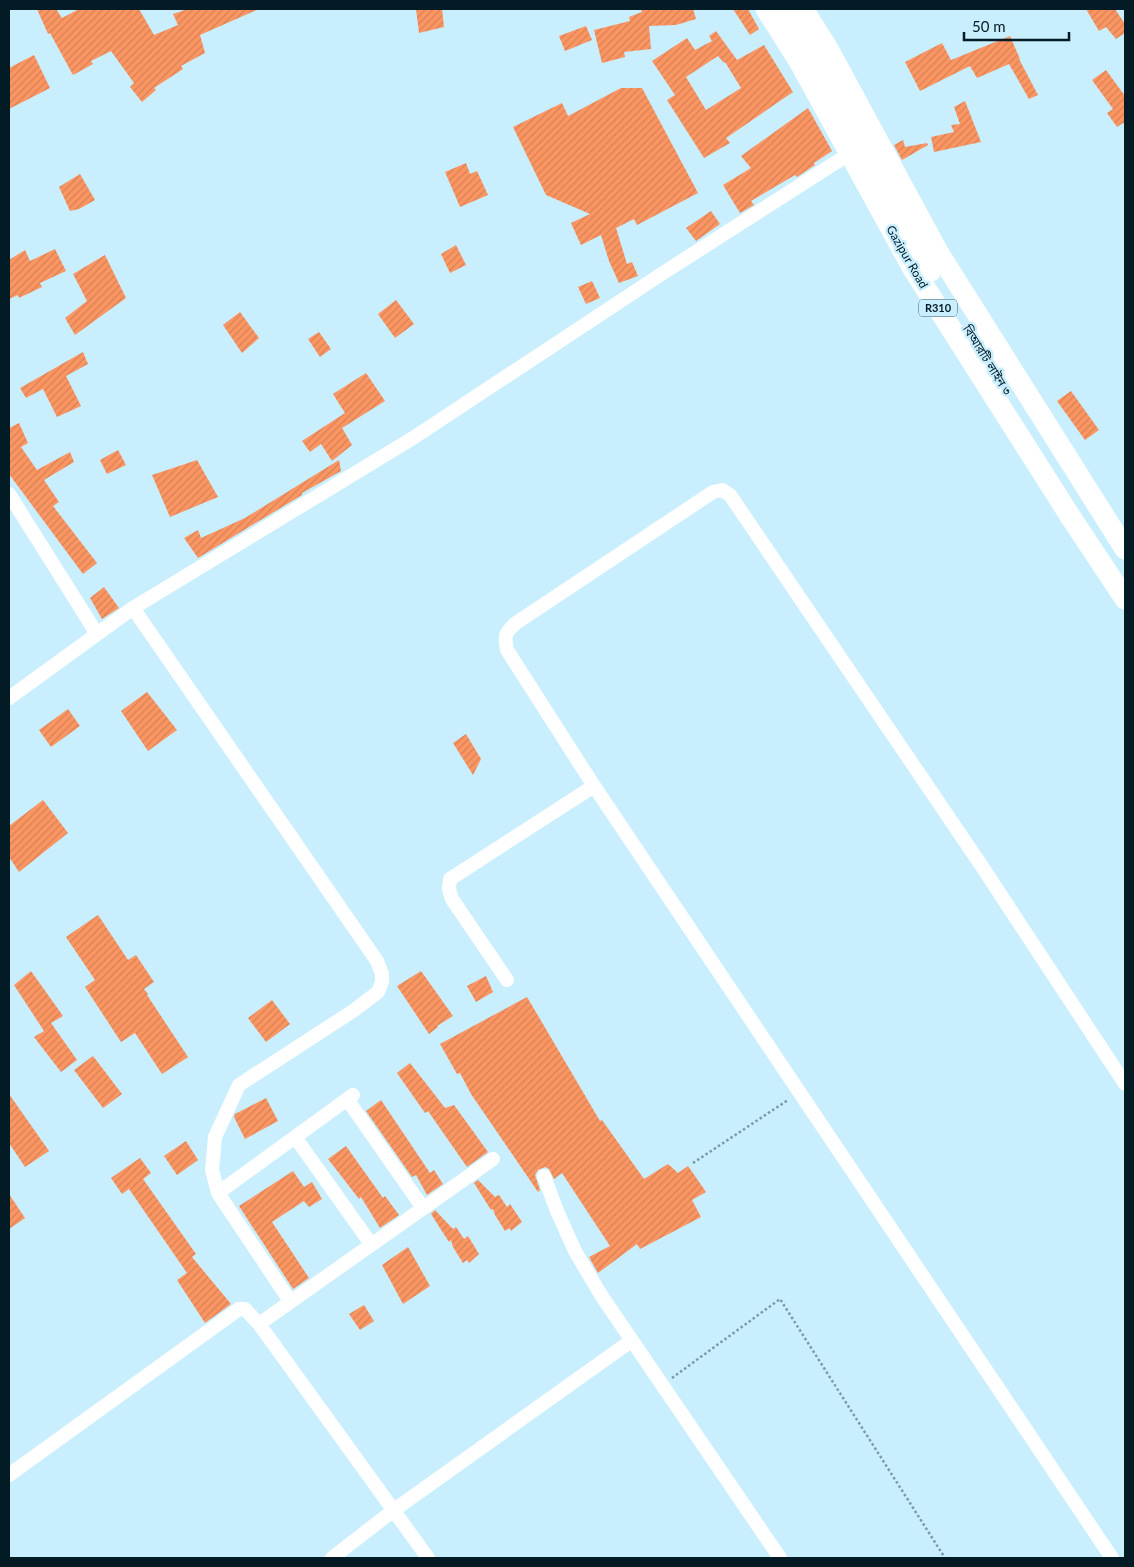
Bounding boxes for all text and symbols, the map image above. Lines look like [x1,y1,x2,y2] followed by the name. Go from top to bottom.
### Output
[964,10,1069,42] scale bar
[972,17,1006,35] text: 50 m
[883,223,931,291] street label: Gazipur Road
[919,300,957,316] road number: R310
[959,321,1015,398] street label: বিআরটি লাইন ৩

